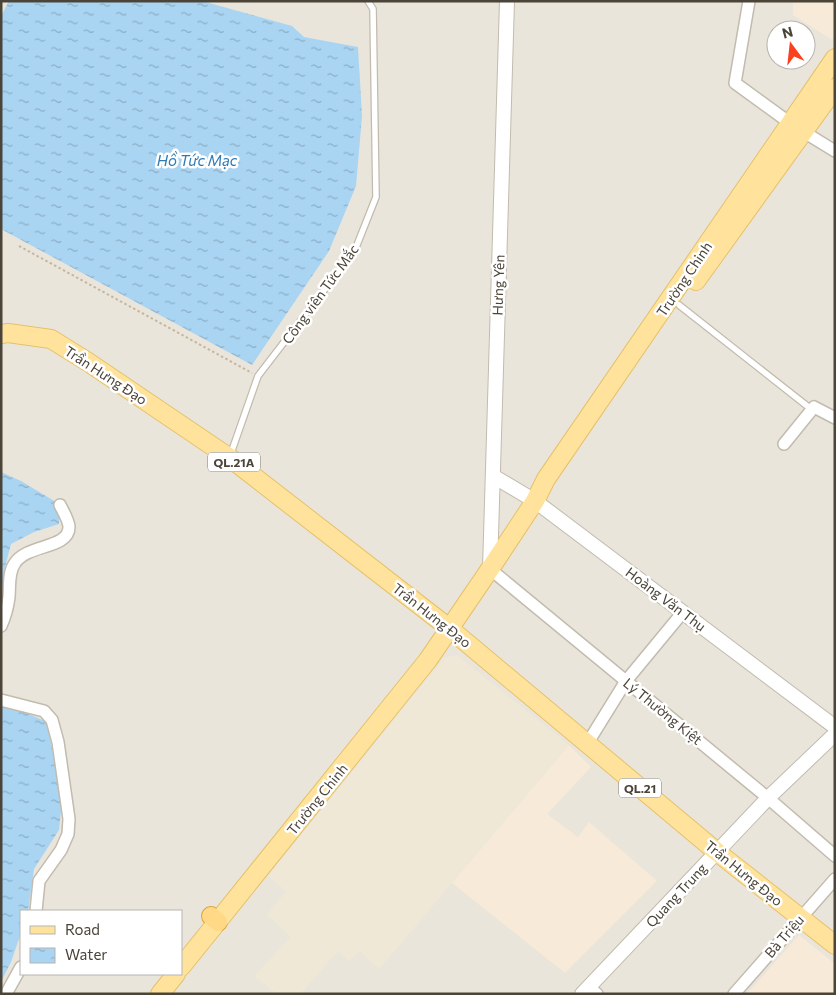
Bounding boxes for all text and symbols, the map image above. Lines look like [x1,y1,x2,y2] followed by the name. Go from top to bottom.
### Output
[766,20,816,70] north arrow
[780,22,795,42] text: N
[157,151,238,169] water label: Hồ Tức Mạc
[653,238,715,320] street label: Trường Chinh
[278,241,362,347] street label: Công viên Tức Mắc
[488,254,508,316] street label: Hưng Yên
[62,342,150,408] street label: Trần Hưng Đạo
[208,452,260,472] road number: QL.21A
[623,563,709,635] street label: Hoàng Văn Thụ
[389,579,475,651] street label: Trần Hưng Đạo
[620,674,706,748] street label: Lý Thường Kiệt
[283,760,351,838] street label: Trường Chinh
[619,778,661,798] road number: QL.21
[702,837,786,909] street label: Trần Hưng Đạo
[642,859,710,931] street label: Quang Trung
[20,910,182,975] legend
[761,911,807,961] street label: Bà Triệu
[65,920,100,938] text: Road
[65,945,107,963] text: Water

